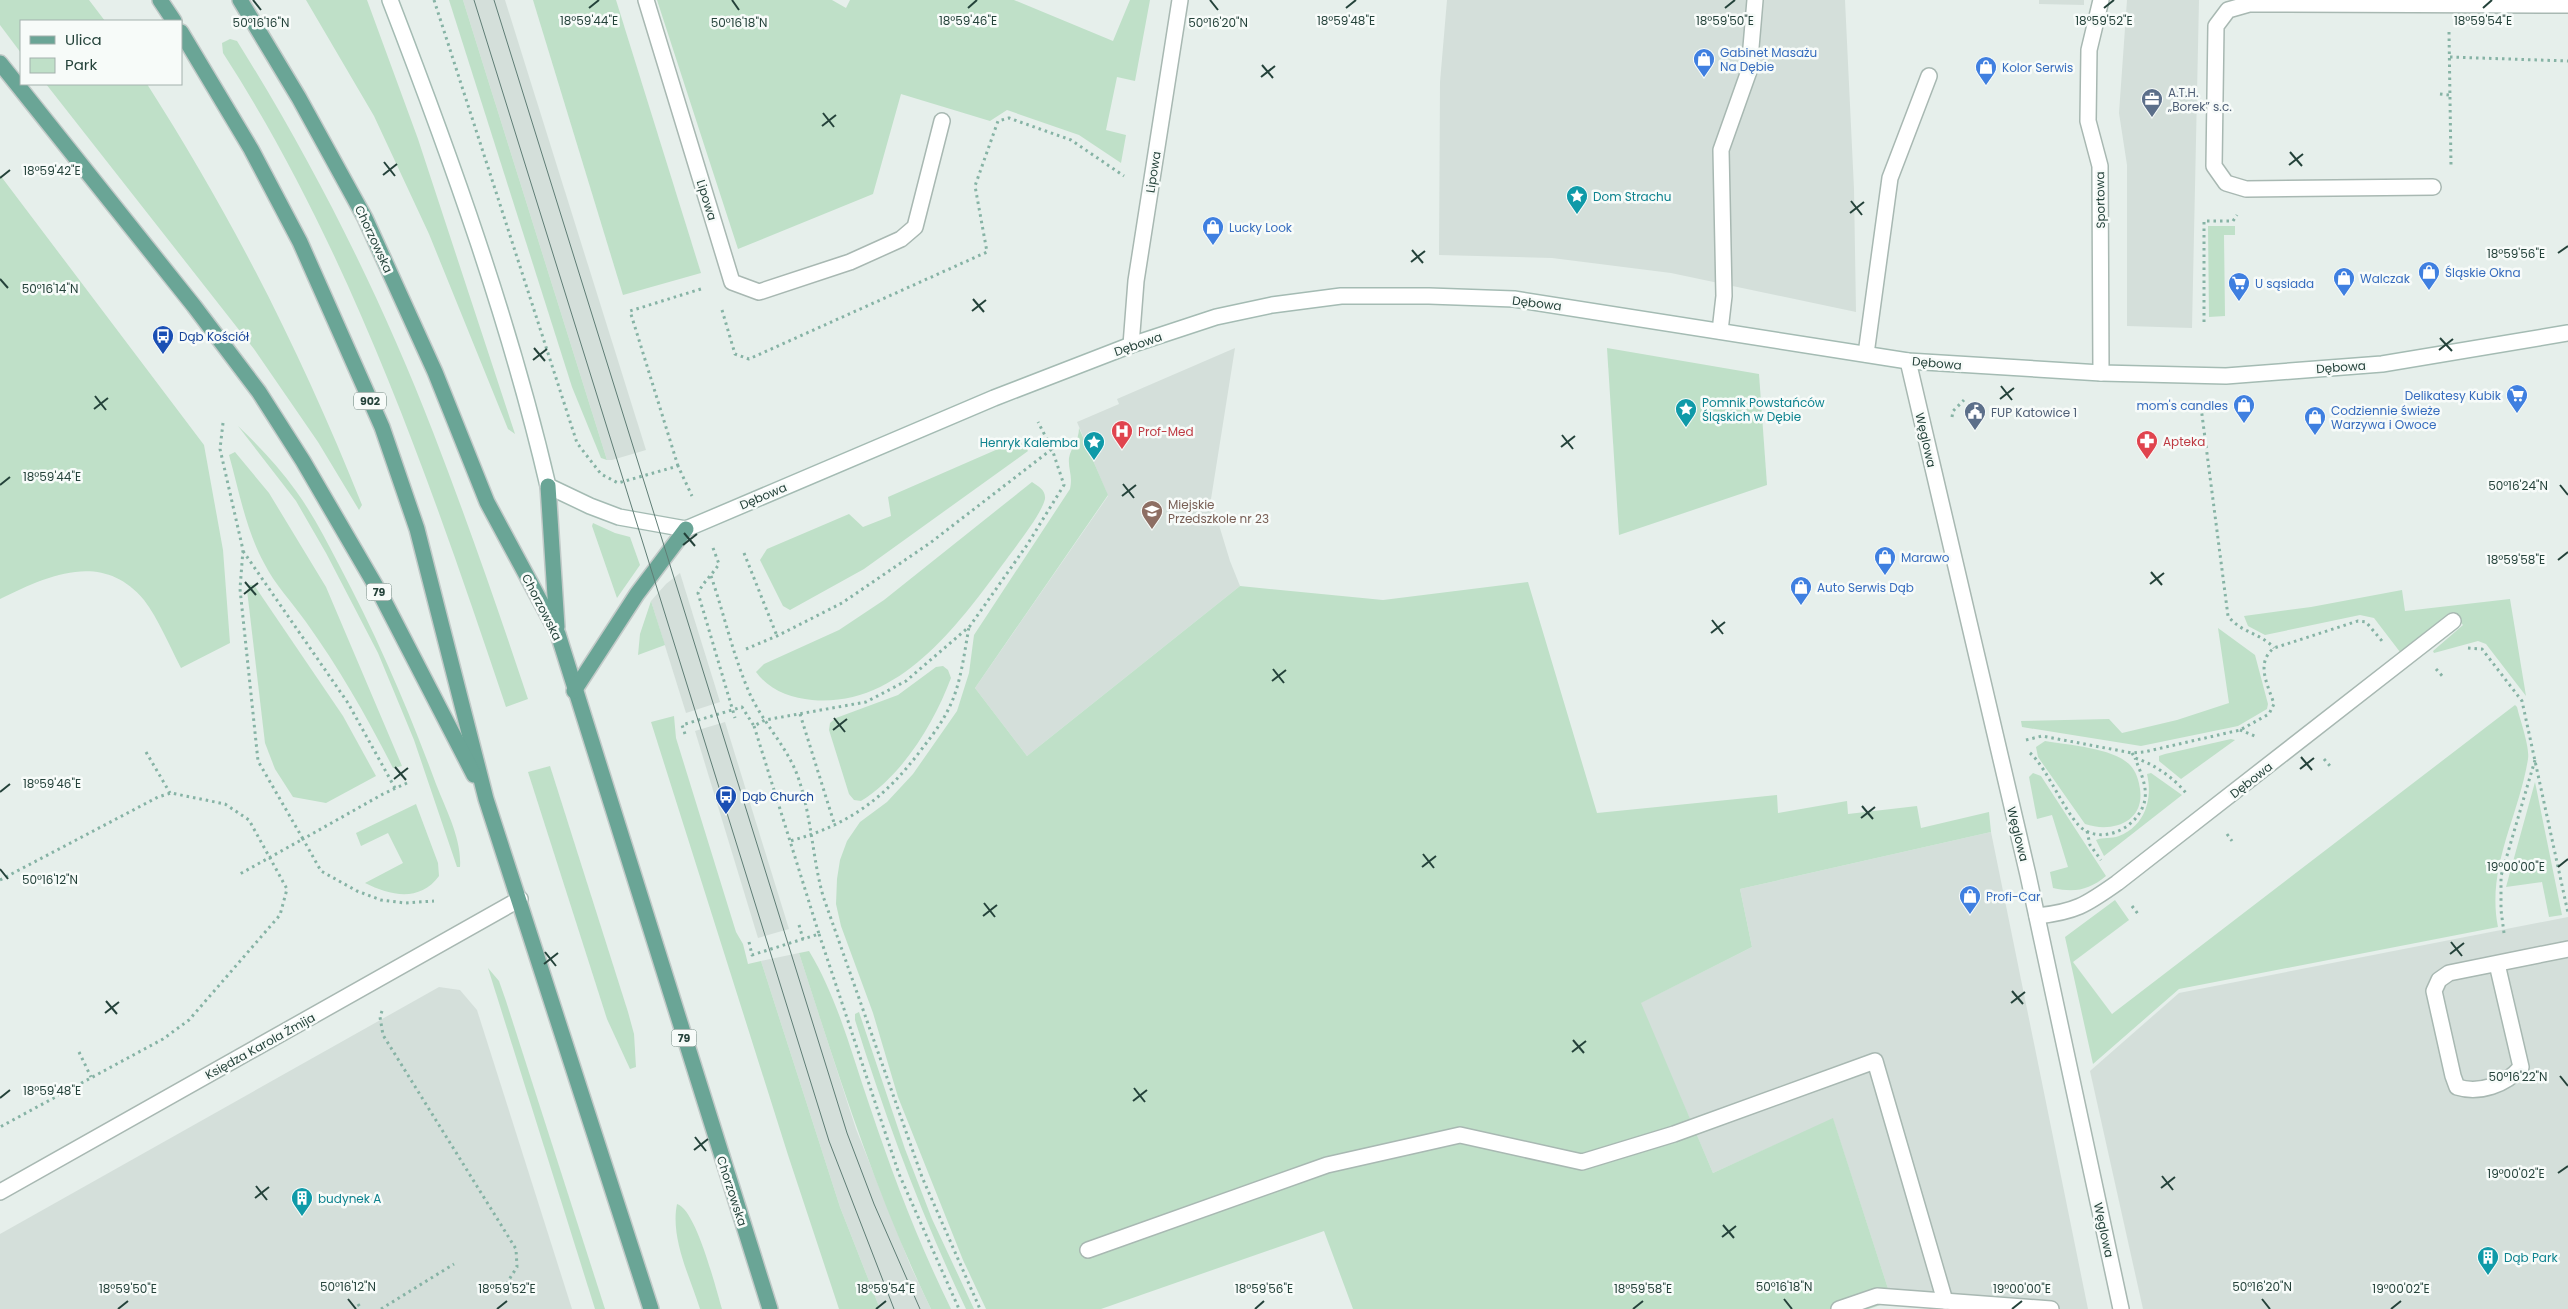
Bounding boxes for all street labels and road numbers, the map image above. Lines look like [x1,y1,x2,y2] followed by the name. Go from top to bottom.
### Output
[1141,150,1165,194] street label: Lipowa
[2091,171,2109,229] street label: Sportowa
[693,177,721,223] street label: Lipowa
[351,202,397,276] street label: Chorzowska
[1511,292,1563,314] street label: Dębowa
[1112,328,1164,360] street label: Dębowa
[1912,352,1962,374] street label: Dębowa
[2316,357,2366,377] street label: Dębowa
[354,392,386,410] road number: 902
[1911,411,1941,469] street label: Węglowa
[737,478,789,514] street label: Dębowa
[518,571,566,643] street label: Chorzowska
[366,584,392,600] road number: 79
[2226,758,2276,802] street label: Dębowa
[2003,805,2033,863] street label: Węglowa
[202,1009,318,1083] street label: Księdza Karola Żmija
[672,1030,696,1046] road number: 79
[713,1154,751,1228] street label: Chorzowska
[2090,1201,2118,1259] street label: Węglowa

